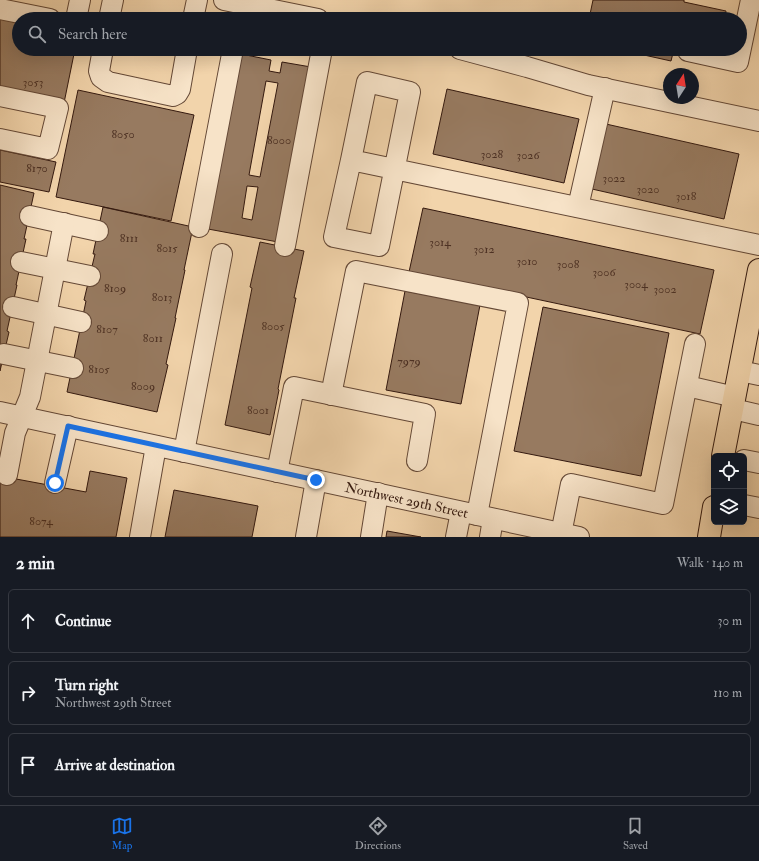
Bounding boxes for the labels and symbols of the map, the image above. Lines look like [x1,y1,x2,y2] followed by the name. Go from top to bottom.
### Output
[663,68,699,104] north arrow
[23,75,43,90] house number: 3053
[111,127,135,142] house number: 8050
[267,133,291,148] house number: 8000
[481,147,504,162] house number: 3028
[517,148,540,163] house number: 3026
[26,161,48,176] house number: 8170
[603,171,625,186] house number: 3022
[637,182,660,197] house number: 3020
[676,189,697,204] house number: 3018
[120,231,138,246] house number: 8111
[429,235,451,250] house number: 3014
[156,241,178,256] house number: 8015
[473,242,495,257] house number: 3012
[516,254,538,269] house number: 3010
[557,257,580,272] house number: 3008
[593,265,616,280] house number: 3006
[624,277,648,292] house number: 3004
[104,281,126,296] house number: 8109
[654,282,677,297] house number: 3002
[152,290,172,305] house number: 8013
[261,319,285,334] house number: 8005
[96,322,118,337] house number: 8107
[143,331,163,346] house number: 8011
[397,354,421,369] house number: 7979
[88,362,110,377] house number: 8105
[131,379,155,394] house number: 8009
[247,403,269,418] house number: 8001
[307,471,325,489] route end
[46,474,64,492] route start
[343,479,470,522] street label: Northwest 29th Street
[29,514,53,529] house number: 8074

